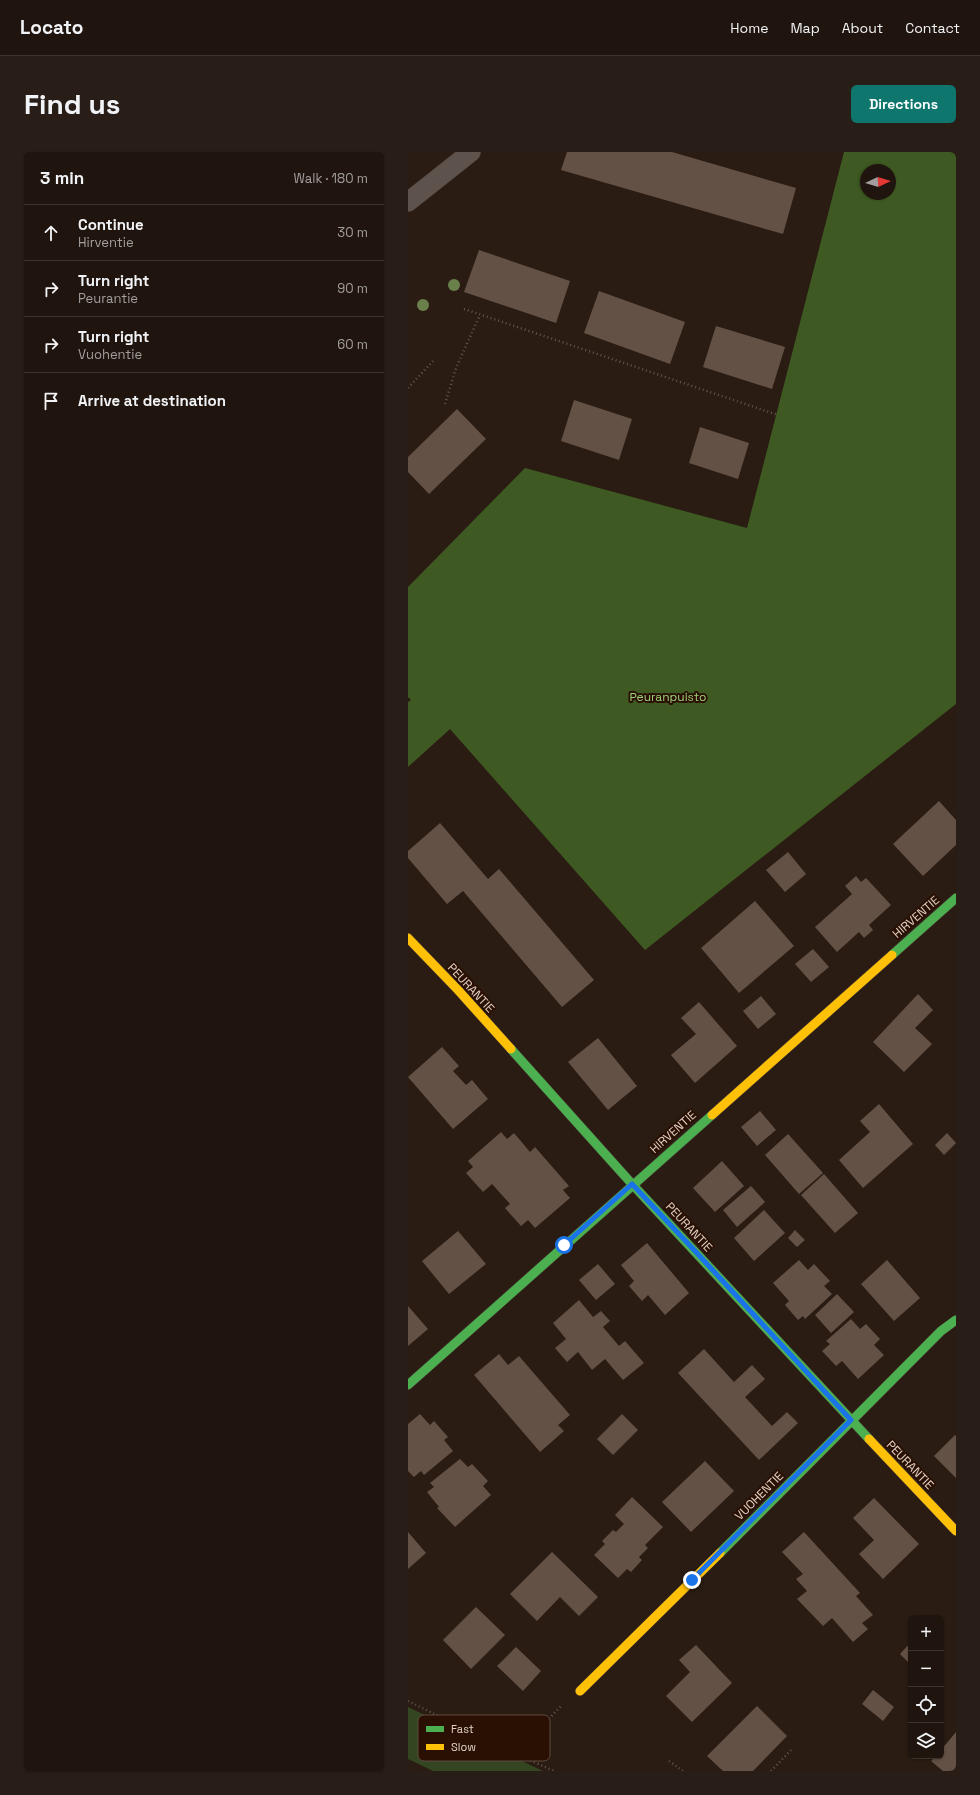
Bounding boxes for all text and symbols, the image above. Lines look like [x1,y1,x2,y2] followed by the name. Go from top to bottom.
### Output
[20,15,83,40] text: Locato
[730,19,768,37] text: Home
[790,19,820,37] text: Map
[842,19,883,37] text: About
[905,19,960,37] text: Contact
[851,85,956,123] button: Directions
[24,86,121,122] text: Find us
[860,164,896,200] north arrow
[40,167,84,189] text: 3 min
[294,170,368,187] text: Walk · 180 m
[78,215,144,234] text: Continue
[40,222,62,244] icon: ahead
[337,224,368,241] text: 30 m
[78,234,134,251] text: Hirventie
[78,271,149,290] text: Turn right
[40,278,62,300] icon: right
[337,280,368,297] text: 90 m
[78,290,138,307] text: Peurantie
[78,327,149,346] text: Turn right
[40,334,62,356] icon: right
[337,336,368,353] text: 60 m
[78,346,142,363] text: Vuohentie
[40,390,62,412] icon: arrive
[78,391,226,410] text: Arrive at destination
[630,689,706,705] park label: Peuranpuisto
[889,892,943,942] street label: HIRVENTIE
[444,960,498,1016] street label: PEURANTIE
[646,1107,700,1157] street label: HIRVENTIE
[662,1199,716,1255] street label: PEURANTIE
[555,1236,573,1254] route start
[883,1437,937,1493] street label: PEURANTIE
[731,1468,787,1524] street label: VUOHENTIE
[683,1571,701,1589] route end
[908,1615,944,1759] map controls
[908,1615,944,1651] button: +
[908,1651,944,1687] button: −
[908,1687,944,1723] button: locate
[418,1715,550,1761] legend
[451,1722,474,1736] text: Fast
[908,1723,944,1759] button: layers
[451,1740,476,1754] text: Slow

